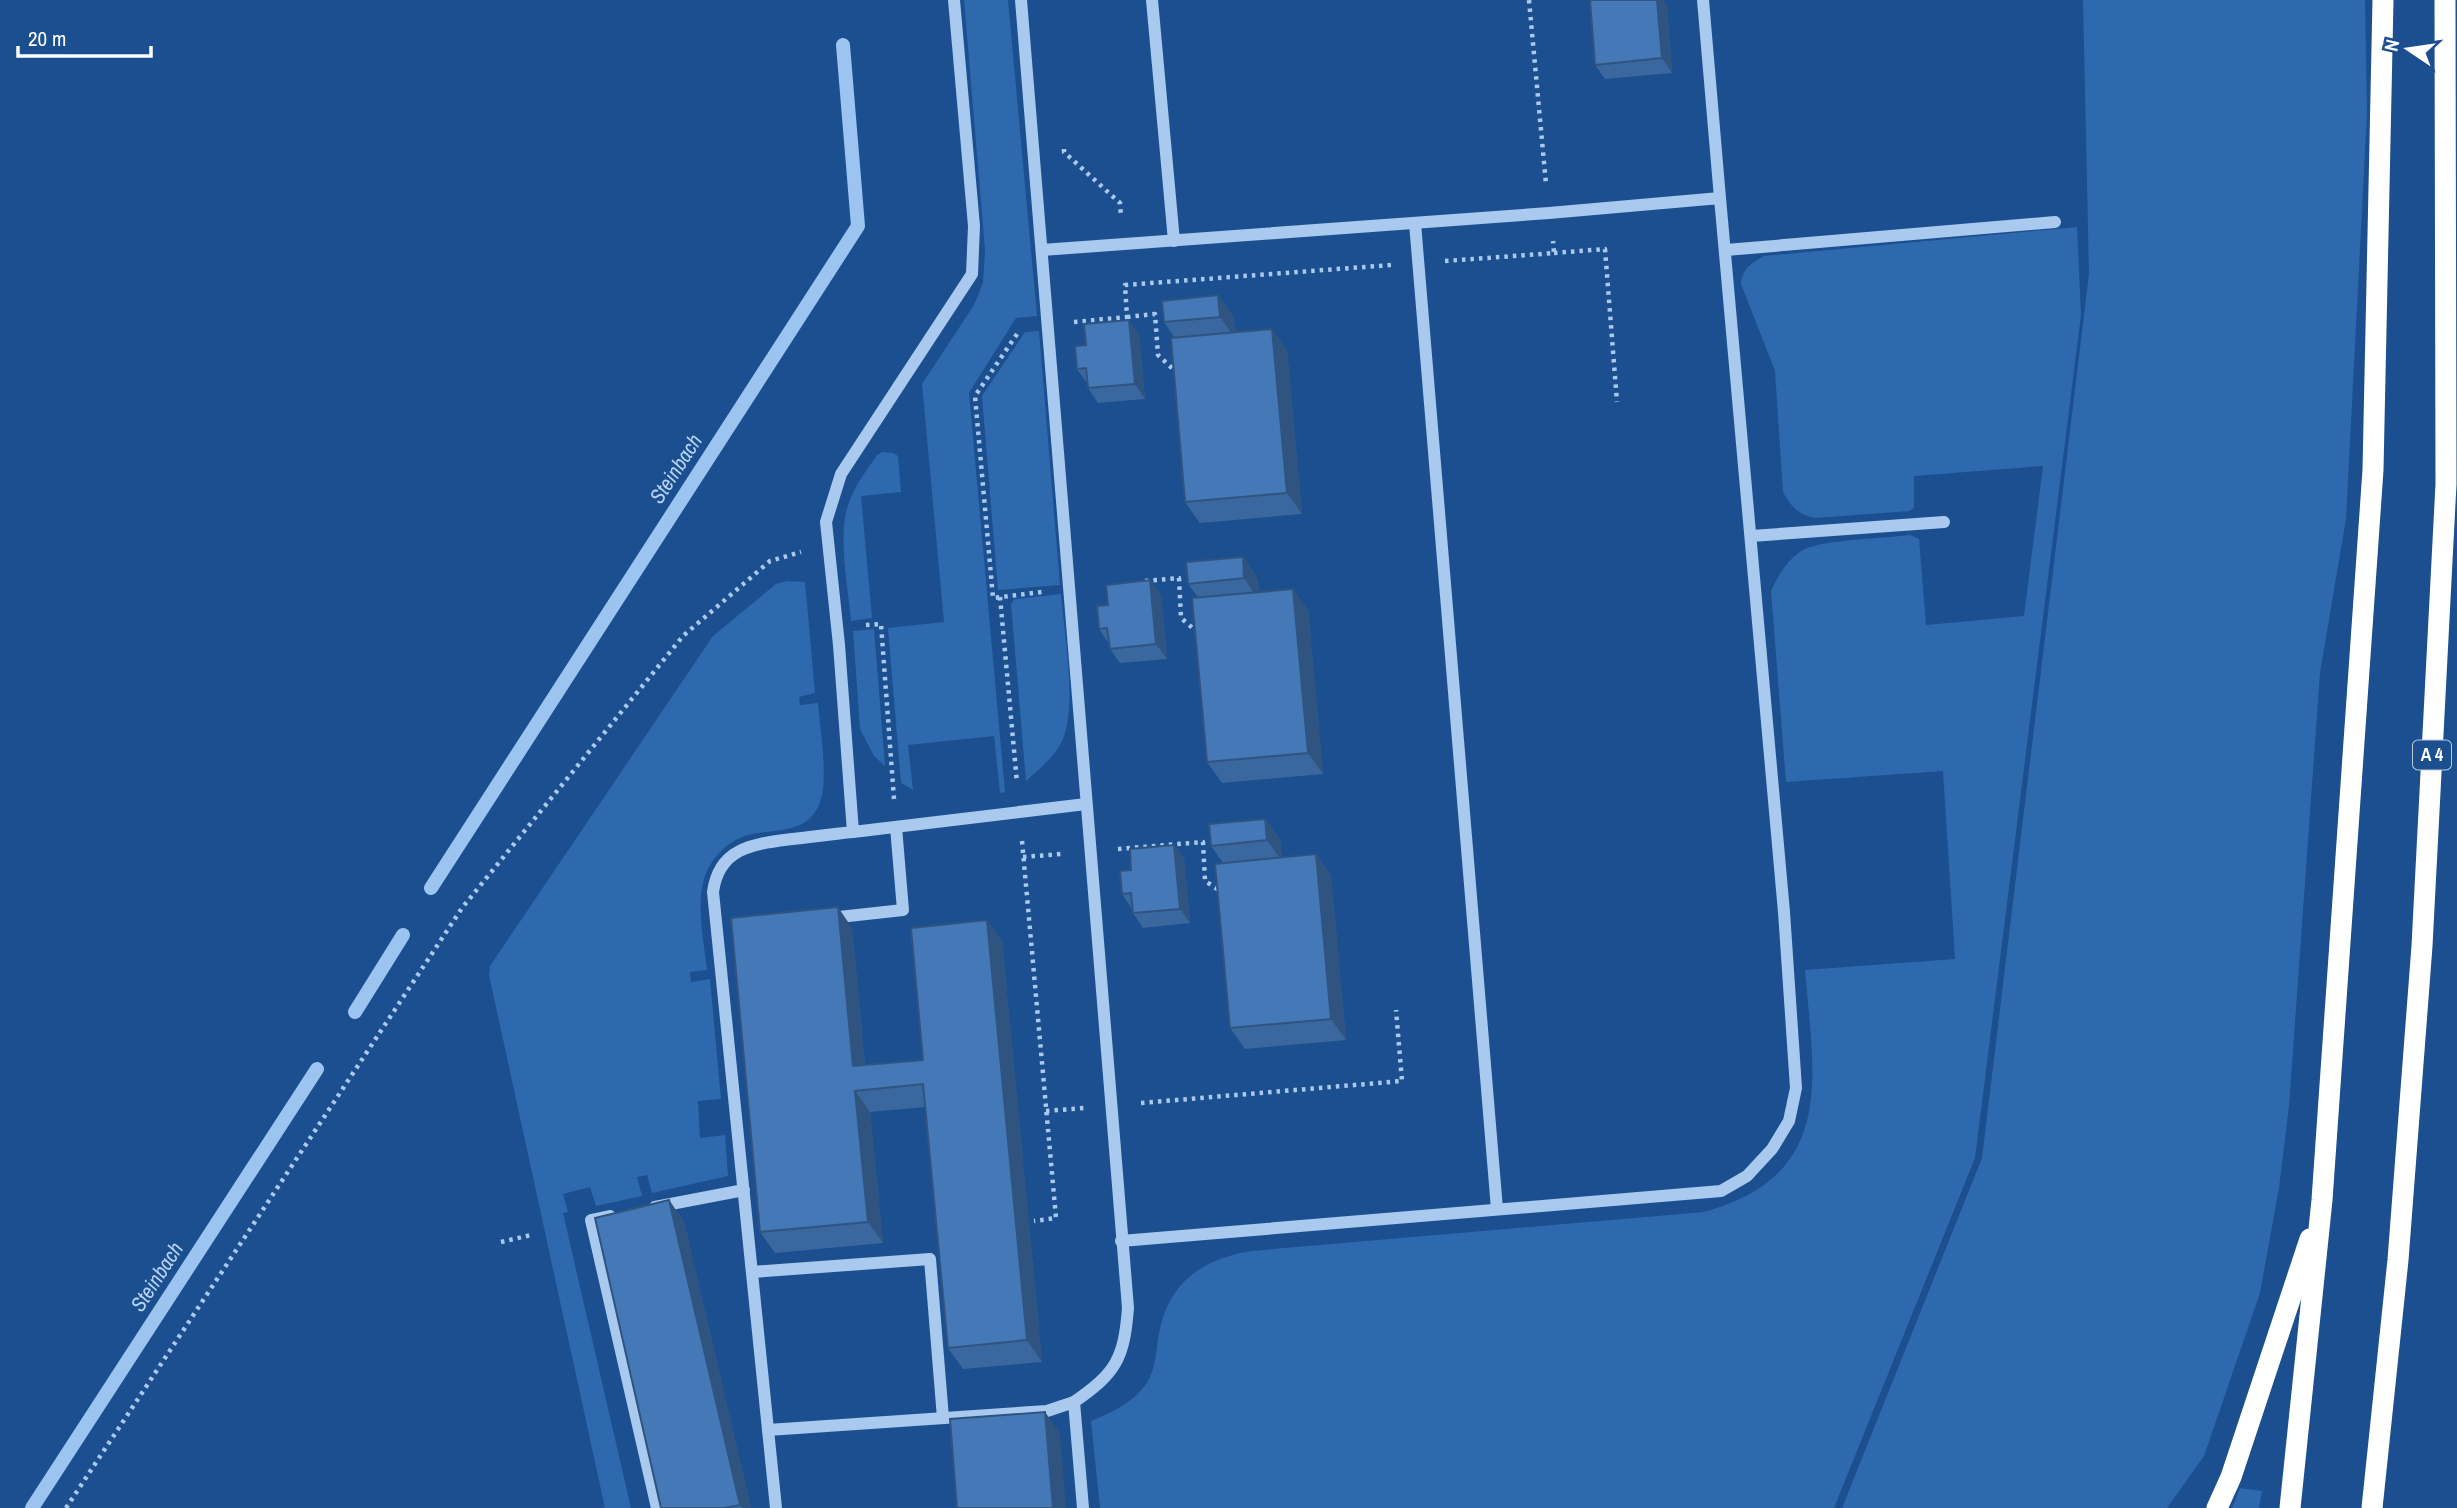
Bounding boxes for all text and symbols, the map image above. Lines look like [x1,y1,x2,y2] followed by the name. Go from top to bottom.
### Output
[18,14,150,58] scale bar
[2373,14,2443,84] north arrow
[28,24,66,53] text: 20 m
[2378,37,2405,54] text: N
[642,428,709,509] water label: Steinbach
[2413,740,2451,770] road number: A 4
[123,1236,190,1317] water label: Steinbach

